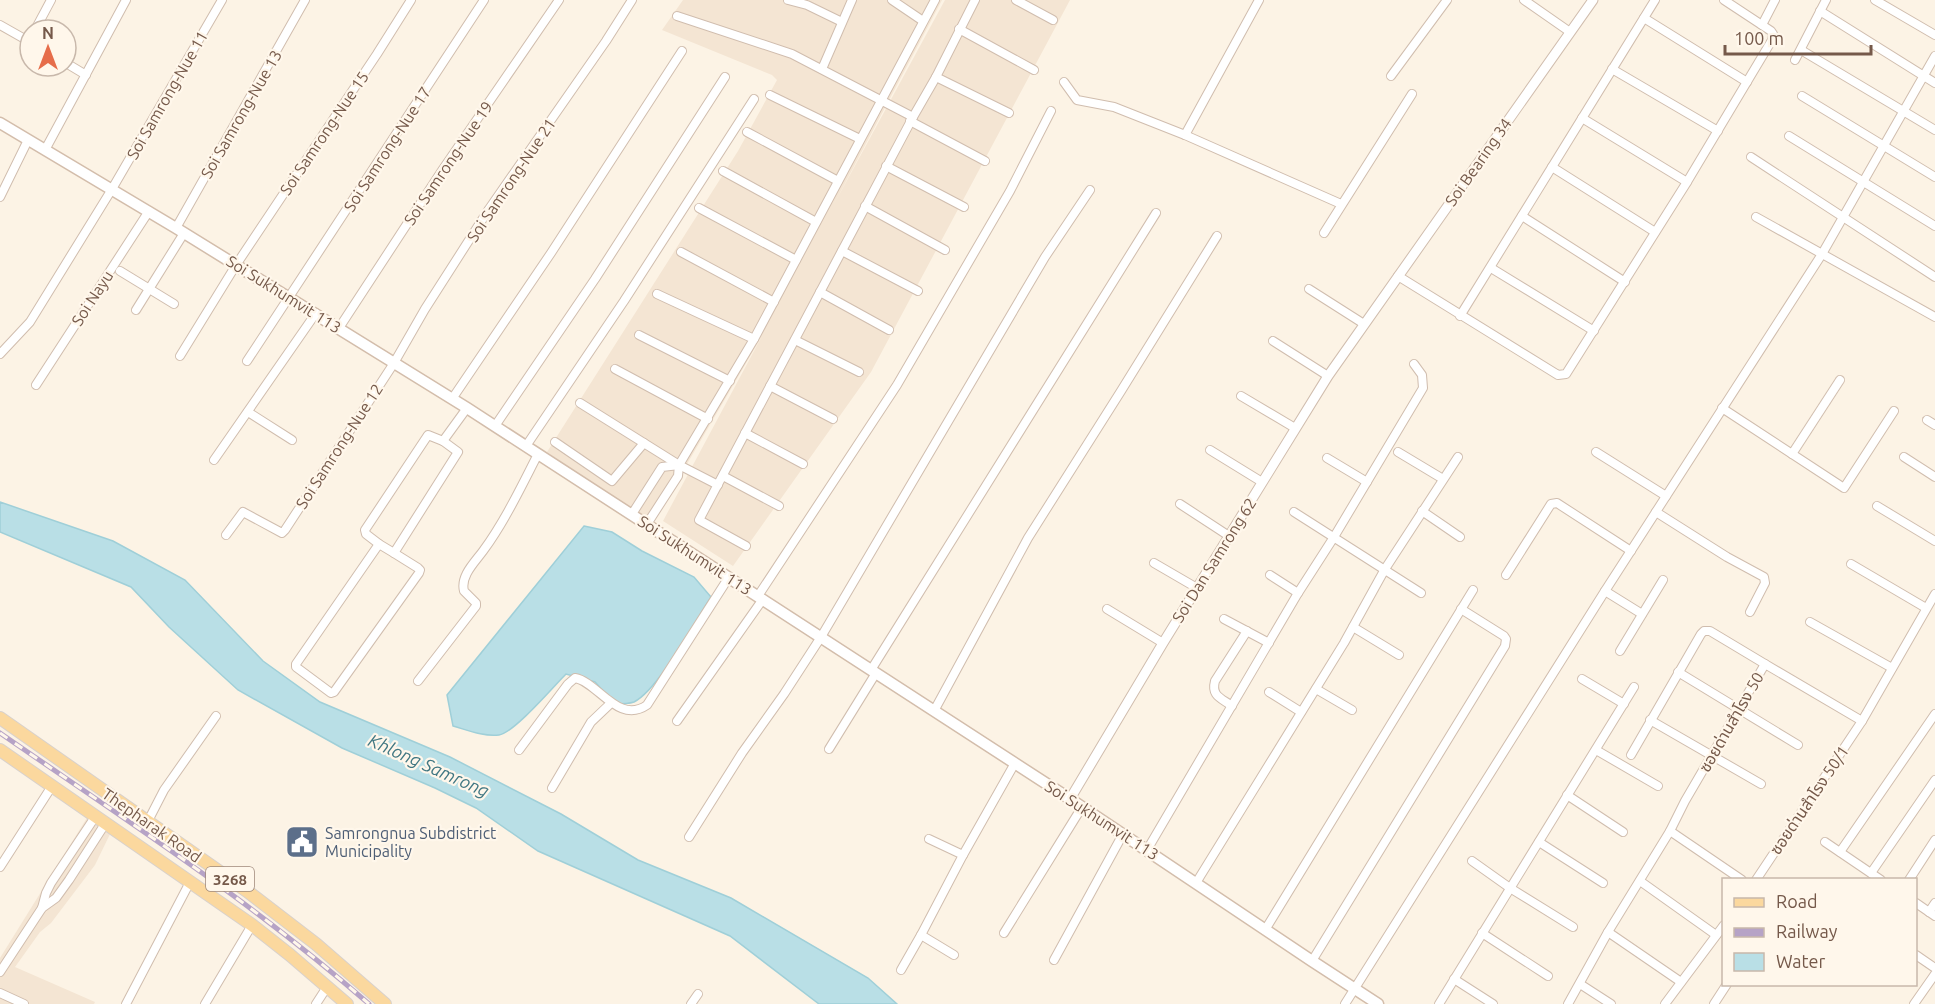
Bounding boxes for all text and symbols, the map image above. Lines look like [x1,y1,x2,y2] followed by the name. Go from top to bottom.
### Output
[18,18,78,78] north arrow
[1725,18,1870,56] scale bar
[42,24,54,42] text: N
[123,28,211,162] street label: Soi Samrong-Nue 11
[1734,28,1784,48] text: 100 m
[197,47,285,181] street label: Soi Samrong-Nue 13
[276,68,372,198] street label: Soi Samrong-Nue 15
[340,83,434,215] street label: Soi Samrong-Nue 17
[400,98,496,228] street label: Soi Samrong-Nue 19
[463,115,559,245] street label: Soi Samrong-Nue 21
[1441,115,1515,209] street label: Soi Bearing 34
[223,251,345,337] street label: Soi Sukhumvit 113
[68,267,116,329] street label: Soi Nayu
[292,380,386,512] street label: Soi Samrong-Nue 12
[1168,494,1260,626] street label: Soi Dan Samrong 62
[635,512,755,598] street label: Soi Sukhumvit 113
[1695,669,1767,775] street label: ซอยด่านสำโรง 50
[366,729,493,801] water label: Khlong Samrong
[1766,742,1852,858] street label: ซอยด่านสำโรง 50/1
[1042,777,1162,863] street label: Soi Sukhumvit 113
[99,784,205,866] street label: Thepharak Road
[284,824,320,860] public building icon: Samrongnua Subdistrict Municipality
[325,824,497,860] place label: Samrongnua Subdistrict Municipality
[206,867,254,891] road number: 3268
[1722,878,1917,986] legend
[1776,891,1818,911] text: Road
[1776,921,1838,941] text: Railway
[1776,951,1826,971] text: Water

